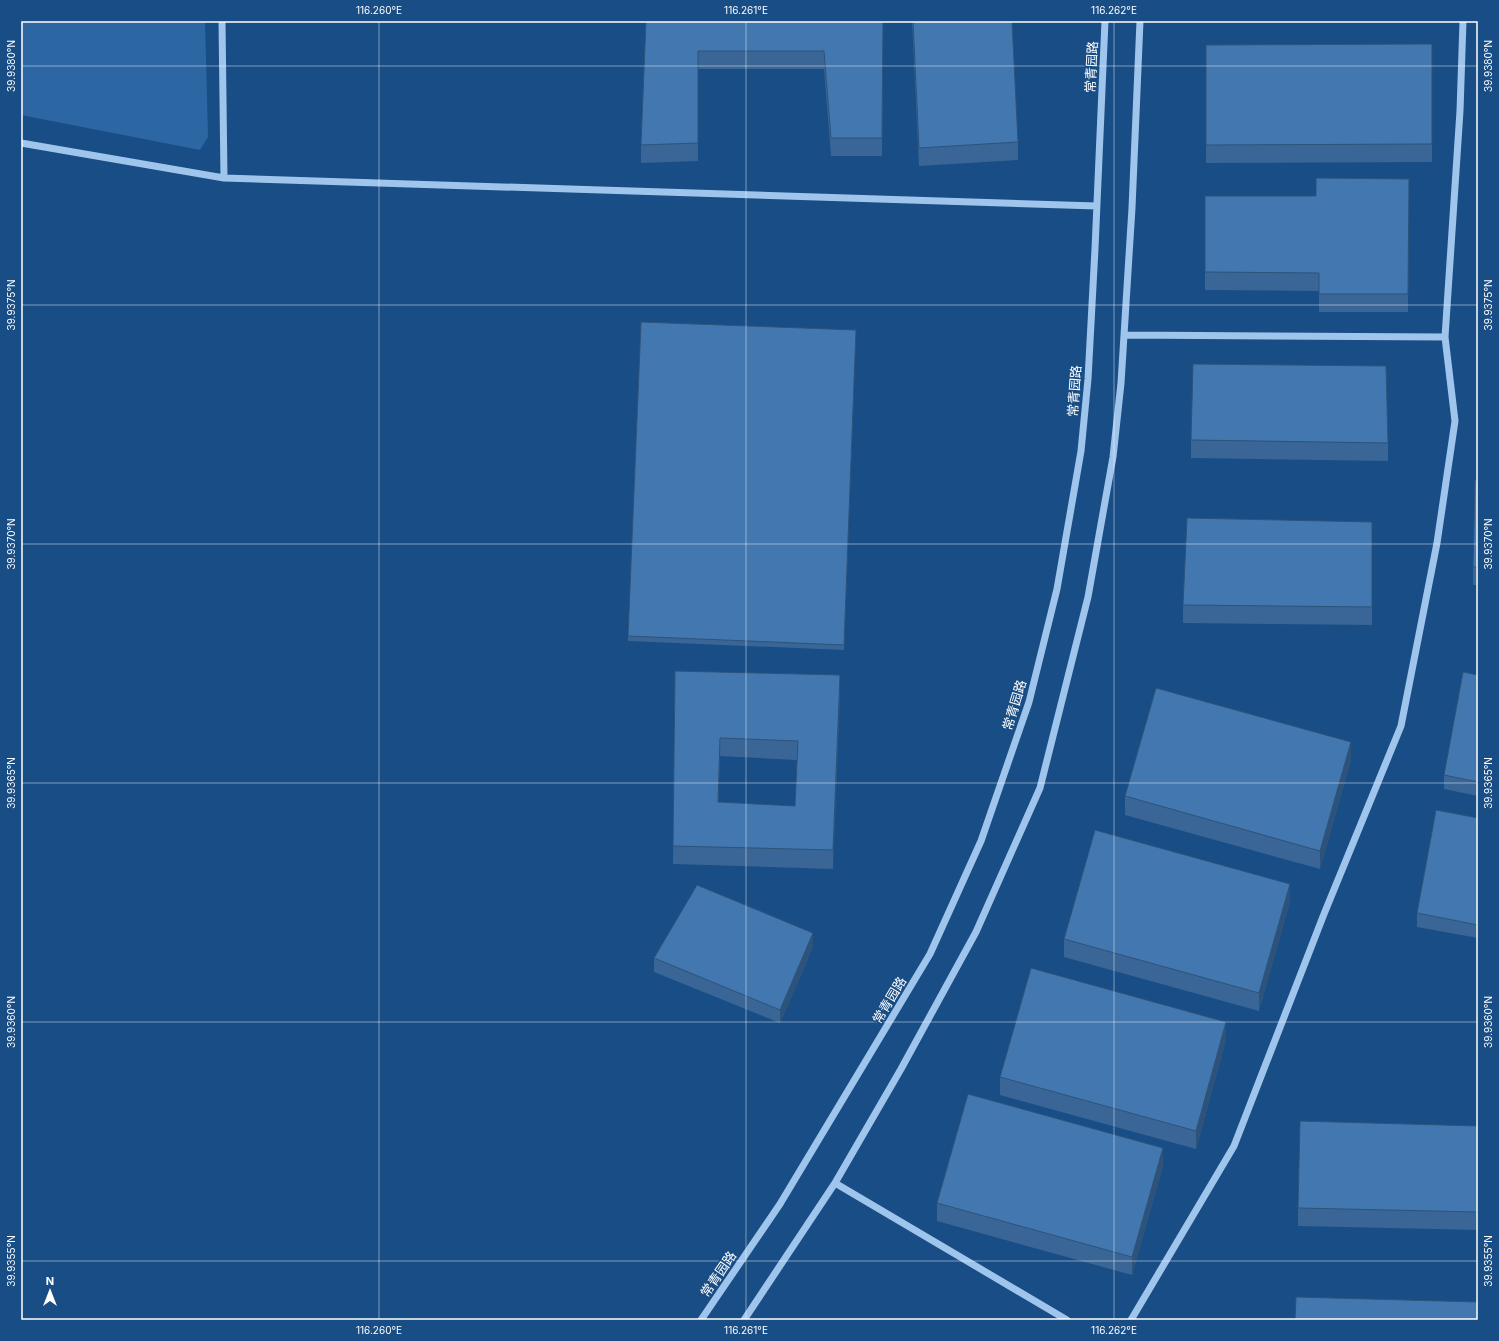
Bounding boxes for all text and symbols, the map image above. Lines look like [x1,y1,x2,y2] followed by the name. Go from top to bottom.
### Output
[356,4,402,16] text: 116.260°E
[724,4,768,16] text: 116.261°E
[1091,4,1137,16] text: 116.262°E
[5,40,17,92] text: 39.9380°N
[1482,40,1494,92] text: 39.9380°N
[1082,41,1100,93] street label: 常青园路
[5,279,17,331] text: 39.9375°N
[1482,279,1494,331] text: 39.9375°N
[1064,364,1084,418] street label: 常青园路
[5,518,17,570] text: 39.9370°N
[1482,518,1494,570] text: 39.9370°N
[999,678,1029,732] street label: 常青园路
[5,757,17,809] text: 39.9365°N
[1482,757,1494,809] text: 39.9365°N
[869,974,909,1026] street label: 常青园路
[5,996,17,1048] text: 39.9360°N
[1482,996,1494,1048] text: 39.9360°N
[5,1235,17,1287] text: 39.9355°N
[1482,1235,1494,1287] text: 39.9355°N
[697,1248,739,1300] street label: 常青园路
[30,1271,70,1311] north arrow
[46,1274,54,1288] text: N
[356,1324,402,1336] text: 116.260°E
[724,1324,768,1336] text: 116.261°E
[1091,1324,1137,1336] text: 116.262°E

